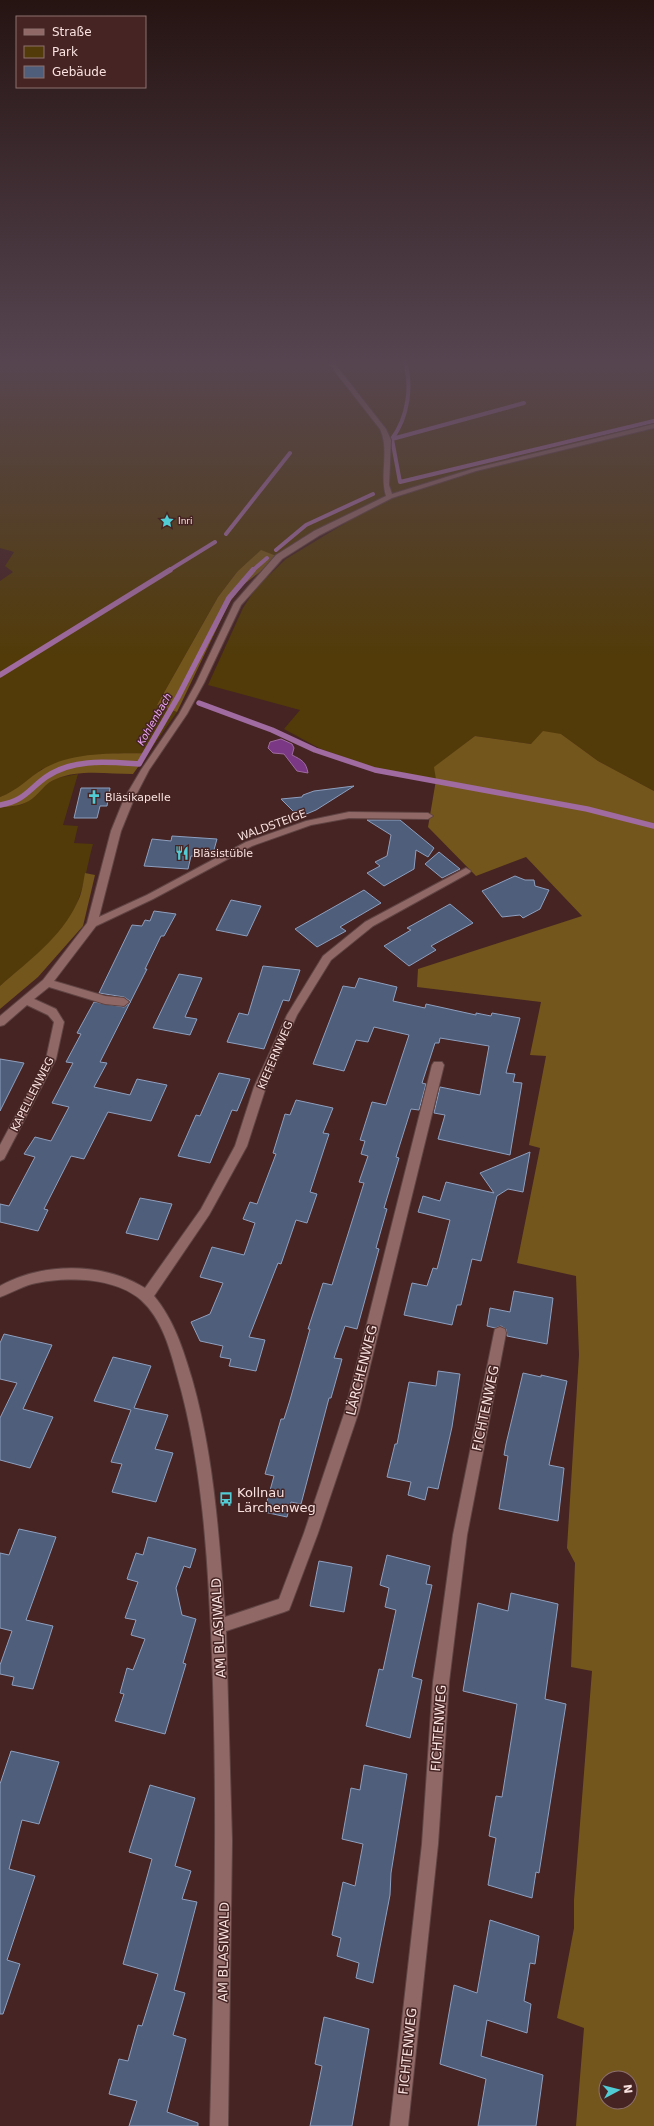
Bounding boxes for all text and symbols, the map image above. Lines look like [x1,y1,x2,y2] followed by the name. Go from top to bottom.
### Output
[16,16,146,88] legend
[52,25,92,39] text: Straße
[52,45,78,59] text: Park
[52,65,106,79] text: Gebäude
[159,513,175,529] place icon: Inri
[178,516,193,526] place label: Inri
[135,691,174,747] water label: Kohlenbach
[86,789,102,805] church icon: Bläsikapelle
[105,791,171,804] place label: Bläsikapelle
[236,807,308,844] street label: WALDSTEIGE
[174,845,190,861] restaurant icon: Bläsistüble
[193,847,253,860] place label: Bläsistüble
[255,1019,296,1091] street label: KIEFERNWEG
[8,1055,57,1134] street label: KAPELLENWEG
[343,1323,380,1417] street label: LÄRCHENWEG
[469,1364,502,1452] street label: FICHTENWEG
[237,1485,316,1515] place label: Kollnau Lärchenweg
[218,1491,234,1507] bus stop icon: Kollnau Lärchenweg
[208,1578,229,1678] street label: AM BLASIWALD
[428,1684,449,1772] street label: FICHTENWEG
[215,1902,232,2002] street label: AM BLASIWALD
[395,2007,420,2095] street label: FICHTENWEG
[598,2070,638,2110] north arrow
[620,2083,634,2094] text: N

